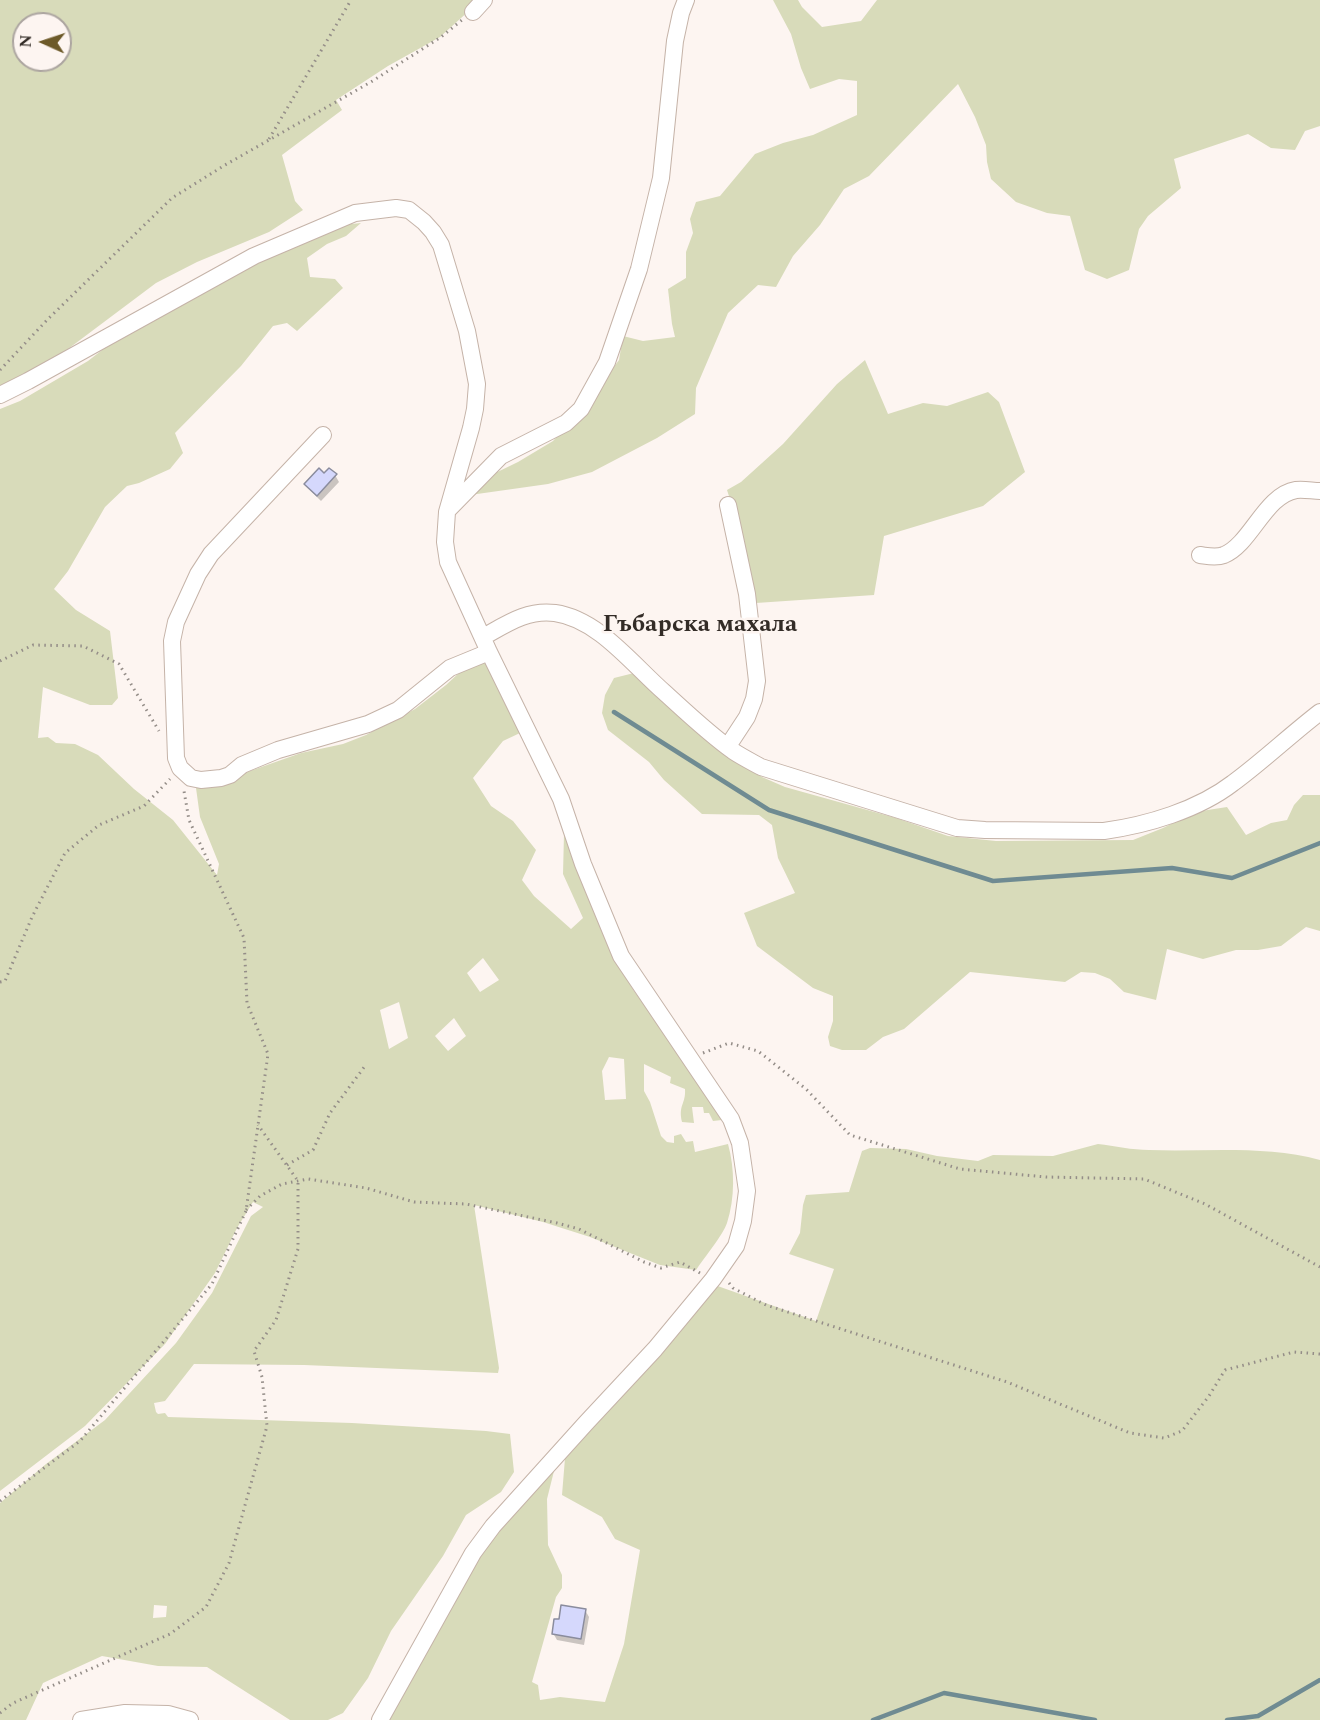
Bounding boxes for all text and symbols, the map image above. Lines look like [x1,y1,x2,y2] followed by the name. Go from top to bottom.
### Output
[12,12,72,72] north arrow
[14,34,38,48] text: N
[603,612,797,640] district label: Гъбарска махала

